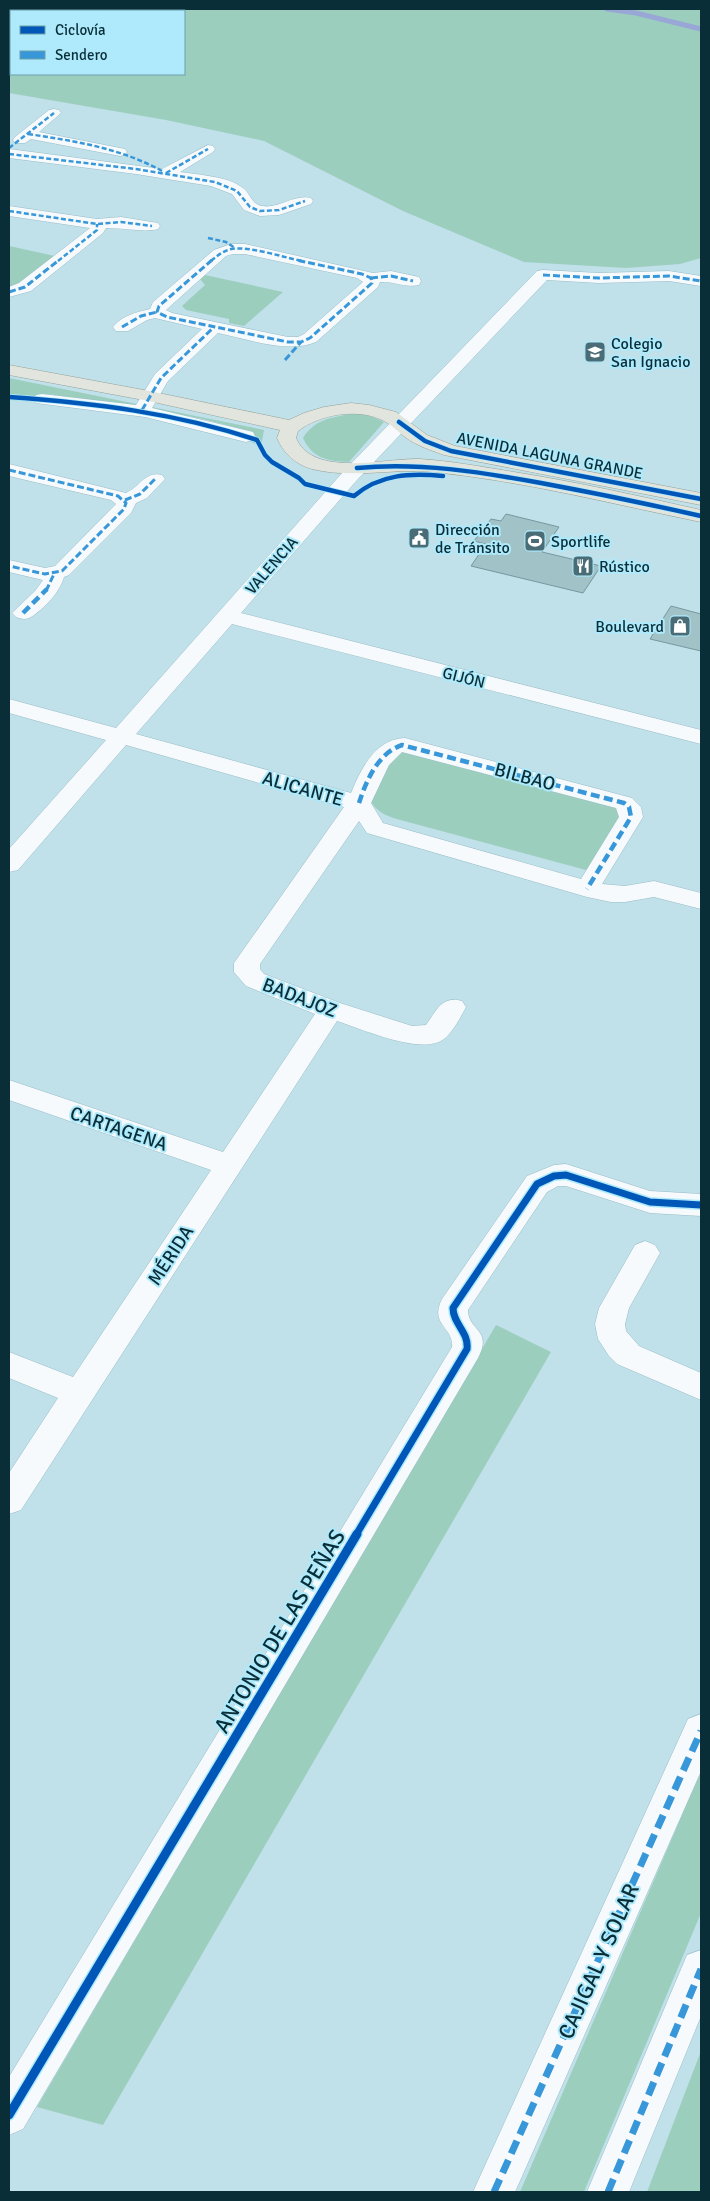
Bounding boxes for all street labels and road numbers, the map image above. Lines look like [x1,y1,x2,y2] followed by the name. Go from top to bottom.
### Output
[455,428,645,484] street label: AVENIDA LAGUNA GRANDE
[241,532,303,599] street label: VALENCIA
[440,663,487,693] street label: GIJÓN
[492,757,558,797] street label: BILBAO
[260,766,346,812] street label: ALICANTE
[259,973,341,1023] street label: BADAJOZ
[67,1101,171,1157] street label: CARTAGENA
[143,1221,199,1290] street label: MÉRIDA
[208,1525,351,1738] street label: ANTONIO DE LAS PEÑAS
[552,1879,645,2043] street label: CAJIGAL Y SOLAR

